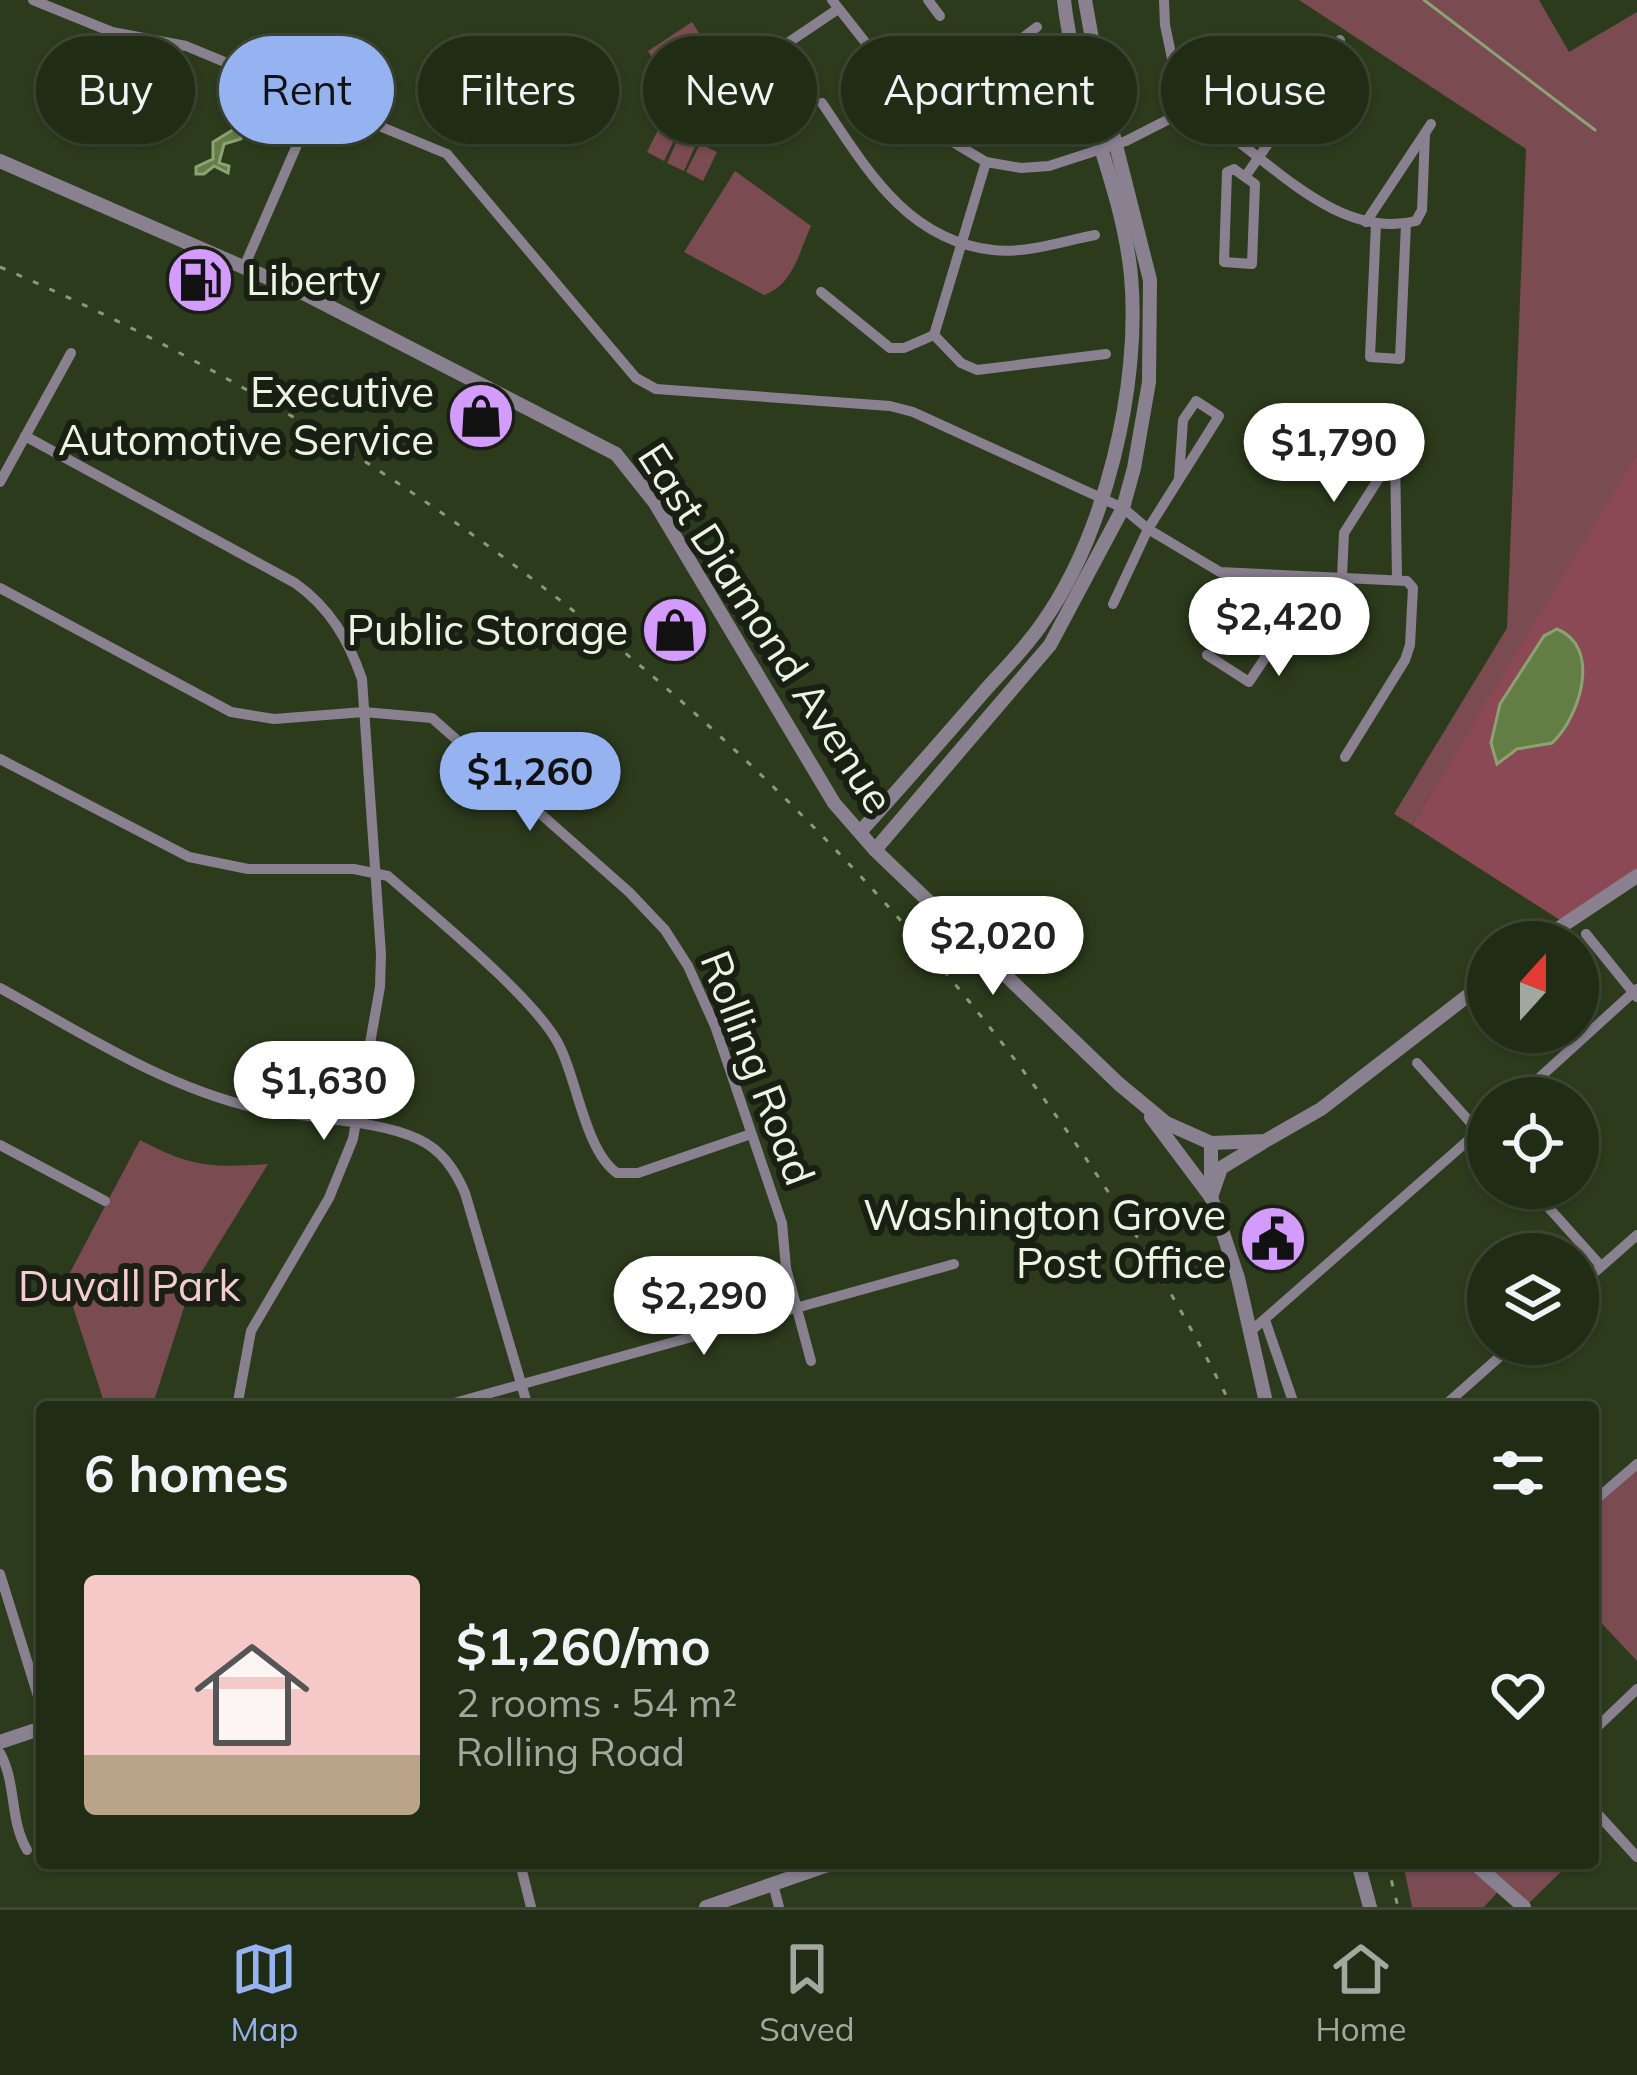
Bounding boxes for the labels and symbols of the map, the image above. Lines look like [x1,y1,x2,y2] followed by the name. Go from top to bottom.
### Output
[165,245,235,315] fuel station icon: Liberty
[246,253,381,306] place label: Liberty
[58,365,434,466] place label: Executive Automotive Service
[446,381,516,451] shop icon: Executive Automotive Service
[1236,403,1432,505] pin: $1,790
[627,433,906,823] street label: East Diamond Avenue
[1181,577,1377,679] pin: $2,420
[640,595,710,665] shop icon: Public Storage
[347,603,628,656] place label: Public Storage
[432,732,628,834] pin: $1,260
[895,896,1091,998] pin: $2,020
[1467,921,1599,1053] north arrow
[690,943,827,1192] street label: Rolling Road
[226,1041,422,1143] pin: $1,630
[863,1188,1226,1289] place label: Washington Grove Post Office
[1238,1204,1308,1274] public building icon: Washington Grove Post Office
[606,1256,802,1358] pin: $2,290
[18,1259,240,1312] park label: Duvall Park

